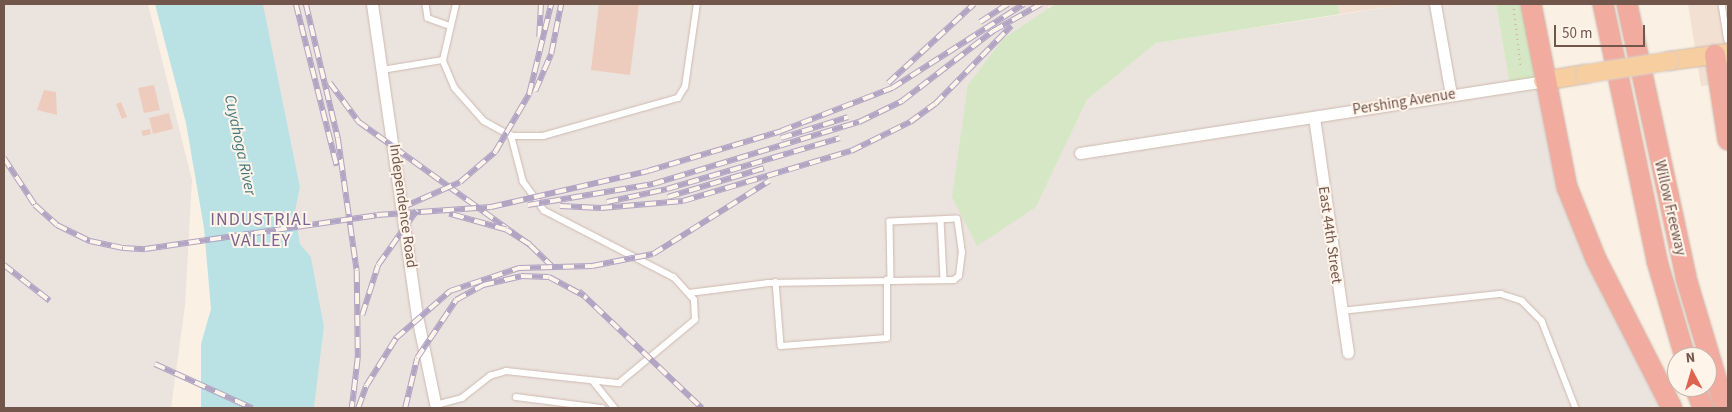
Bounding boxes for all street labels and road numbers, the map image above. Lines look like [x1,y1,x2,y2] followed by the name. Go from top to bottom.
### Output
[1351,85,1457,119] street label: Pershing Avenue
[385,143,421,269] street label: Independence Road
[1650,159,1690,257] street label: Willow Freeway
[1314,185,1346,285] street label: East 44th Street

